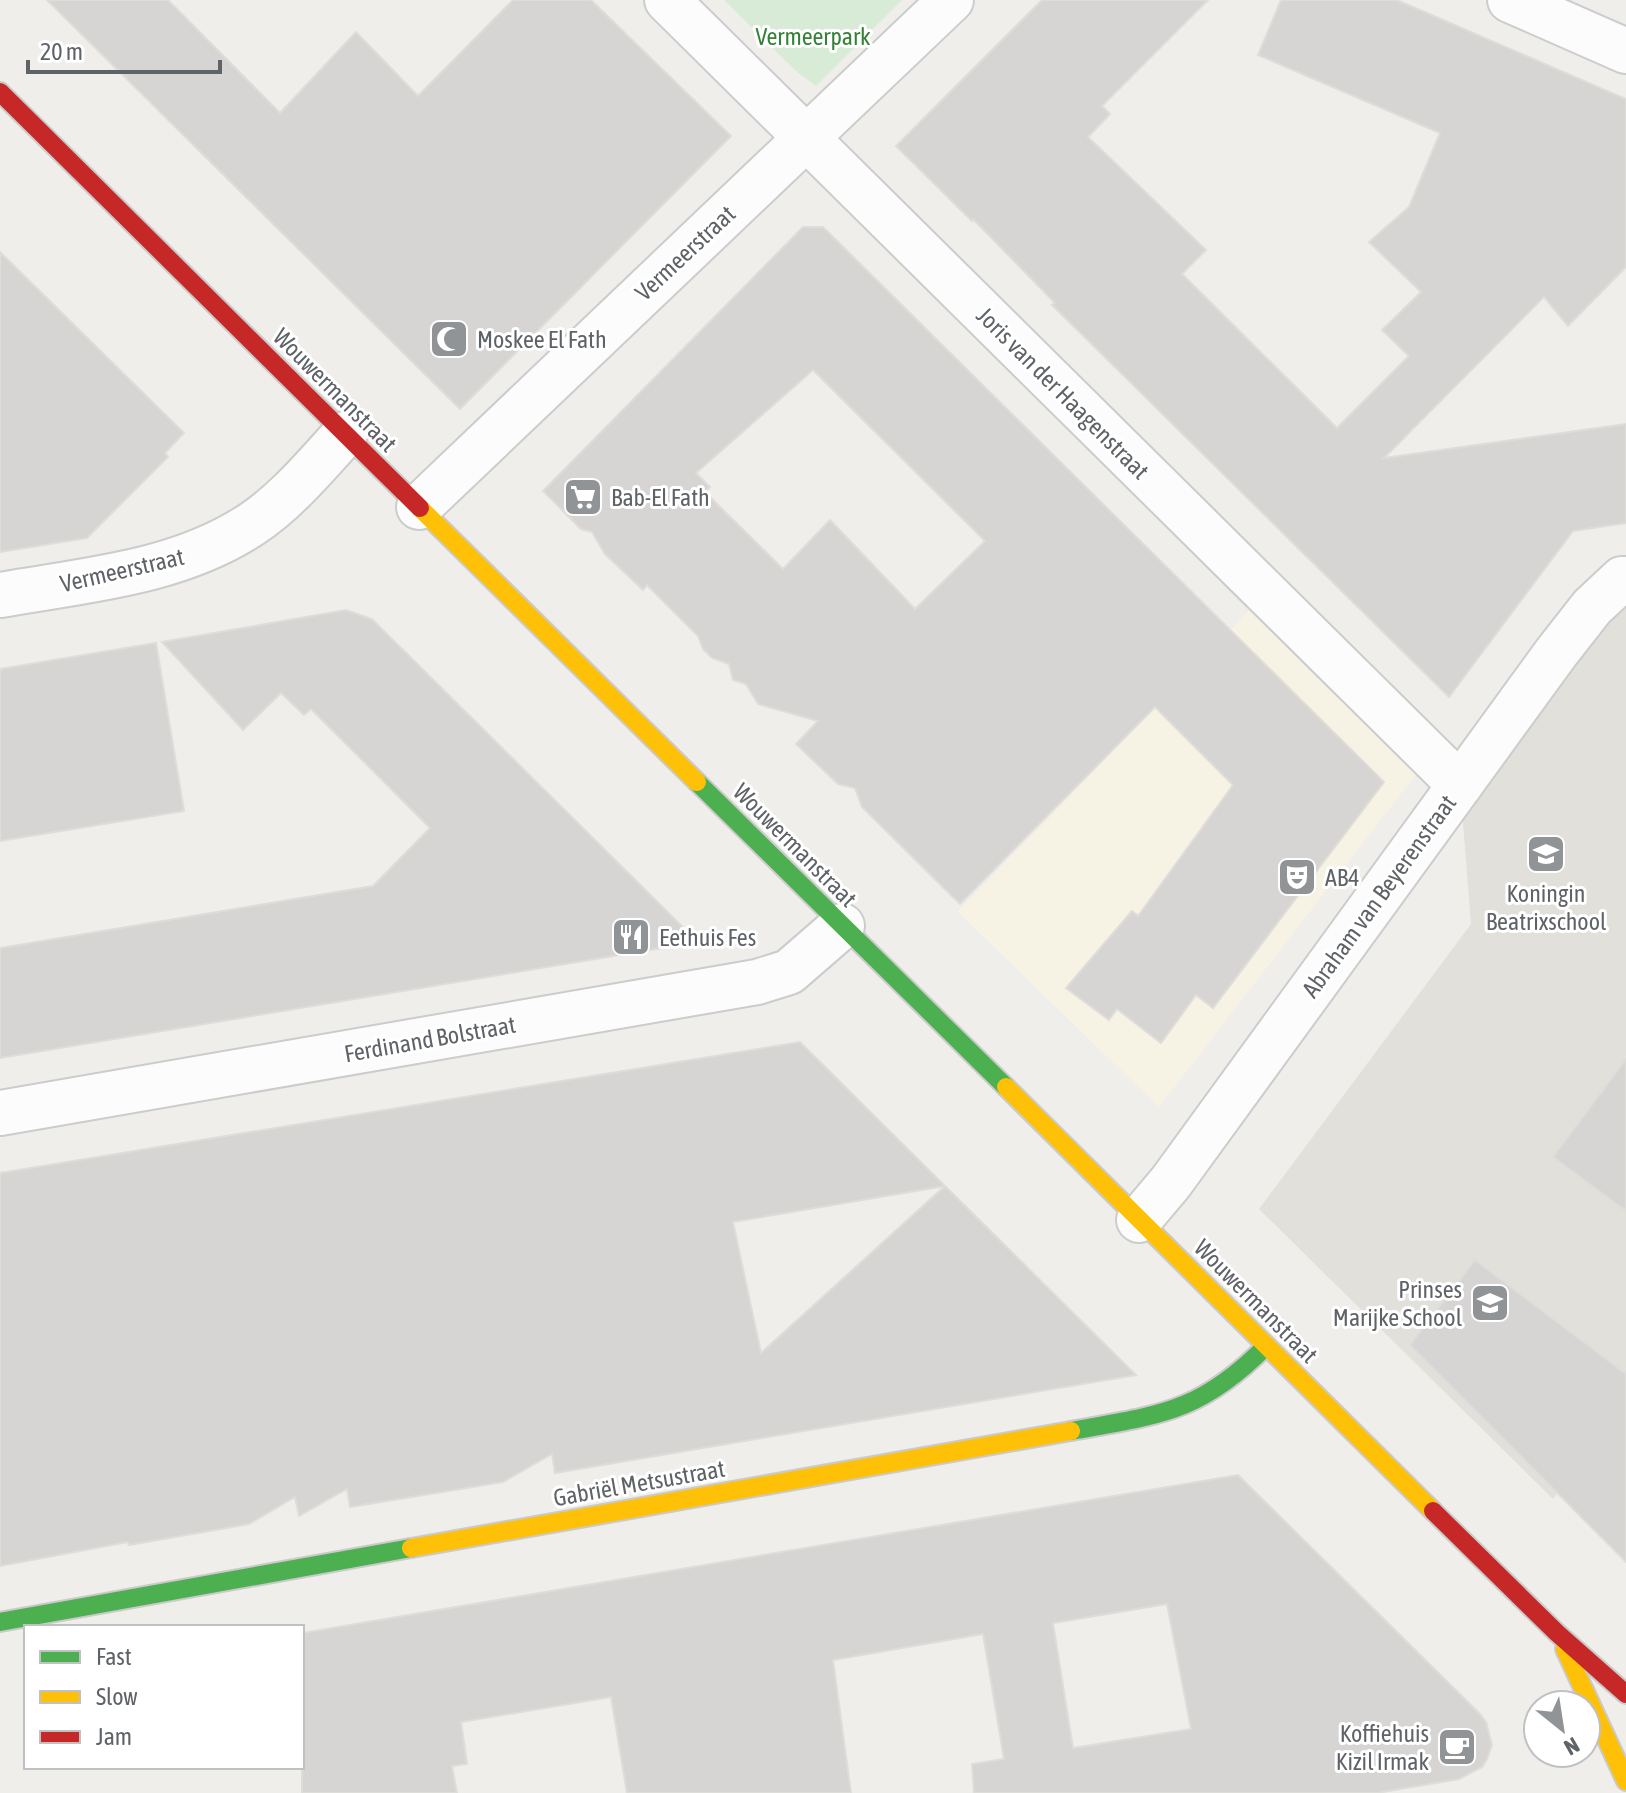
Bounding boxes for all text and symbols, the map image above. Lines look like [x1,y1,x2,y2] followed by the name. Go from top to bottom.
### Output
[755,23,871,50] park label: Vermeerpark
[28,24,220,74] scale bar
[40,38,83,65] text: 20 m
[630,200,740,306] street label: Vermeerstraat
[972,302,1154,484] street label: Joris van der Haagenstraat
[428,318,470,360] mosque icon: Moskee El Fath
[268,323,402,457] street label: Wouwermanstraat
[477,326,607,353] place label: Moskee El Fath
[562,476,604,518] supermarket icon: Bab-El Fath
[611,484,710,511] place label: Bab-El Fath
[57,543,187,597] street label: Vermeerstraat
[728,778,862,912] street label: Wouwermanstraat
[1297,790,1462,1002] street label: Abraham van Beyerenstraat
[1525,833,1567,875] school or university icon: Koningin Beatrixschool
[1276,856,1318,898] theatre icon: AB4
[1325,864,1359,891] place label: AB4
[1486,880,1607,935] place label: Koningin Beatrixschool
[610,916,652,958] restaurant icon: Eethuis Fes
[659,924,756,951] place label: Eethuis Fes
[342,1011,518,1067] street label: Ferdinand Bolstraat
[1189,1234,1323,1368] street label: Wouwermanstraat
[1333,1276,1463,1331] place label: Prinses Marijke School
[1469,1282,1511,1324] school or university icon: Prinses Marijke School
[551,1455,727,1511] street label: Gabriël Metsustraat
[24,1625,304,1769] legend
[96,1643,132,1670] text: Fast
[96,1683,138,1710] text: Slow
[1522,1689,1602,1769] north arrow
[1336,1720,1429,1775] place label: Koffiehuis Kizil Irmak
[96,1723,132,1750] text: Jam
[1436,1726,1478,1768] cafe icon: Koffiehuis Kizil Irmak
[1560,1732,1584,1761] text: N

